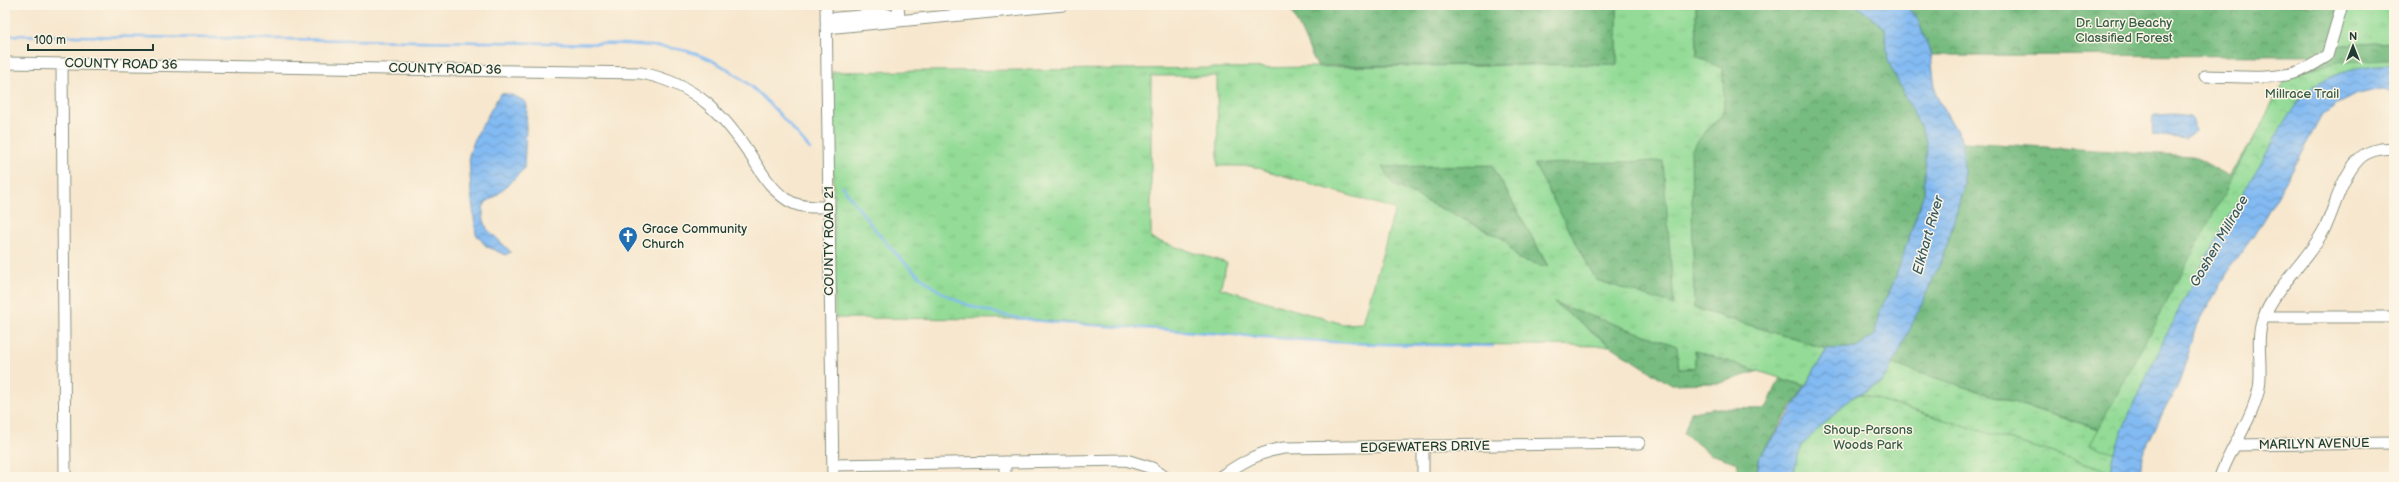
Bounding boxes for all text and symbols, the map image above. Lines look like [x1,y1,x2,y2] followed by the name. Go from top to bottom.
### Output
[2075,15,2173,46] park label: Dr. Larry Beachy Classified Forest
[28,26,153,52] scale bar
[2333,26,2373,66] north arrow
[2349,30,2357,43] text: N
[34,33,66,48] text: 100 m
[64,55,178,73] street label: COUNTY ROAD 36
[388,60,502,78] street label: COUNTY ROAD 36
[2265,86,2339,102] park label: Millrace Trail
[821,186,837,296] street label: COUNTY ROAD 21
[2186,192,2252,290] water label: Goshen Millrace
[1909,193,1948,276] water label: Elkhart River
[642,221,747,252] place label: Grace Community Church
[617,225,639,253] church icon: Grace Community Church
[1823,422,1913,453] park label: Shoup-Parsons Woods Park
[2258,435,2370,453] street label: MARILYN AVENUE
[1360,438,1491,456] street label: EDGEWATERS DRIVE

